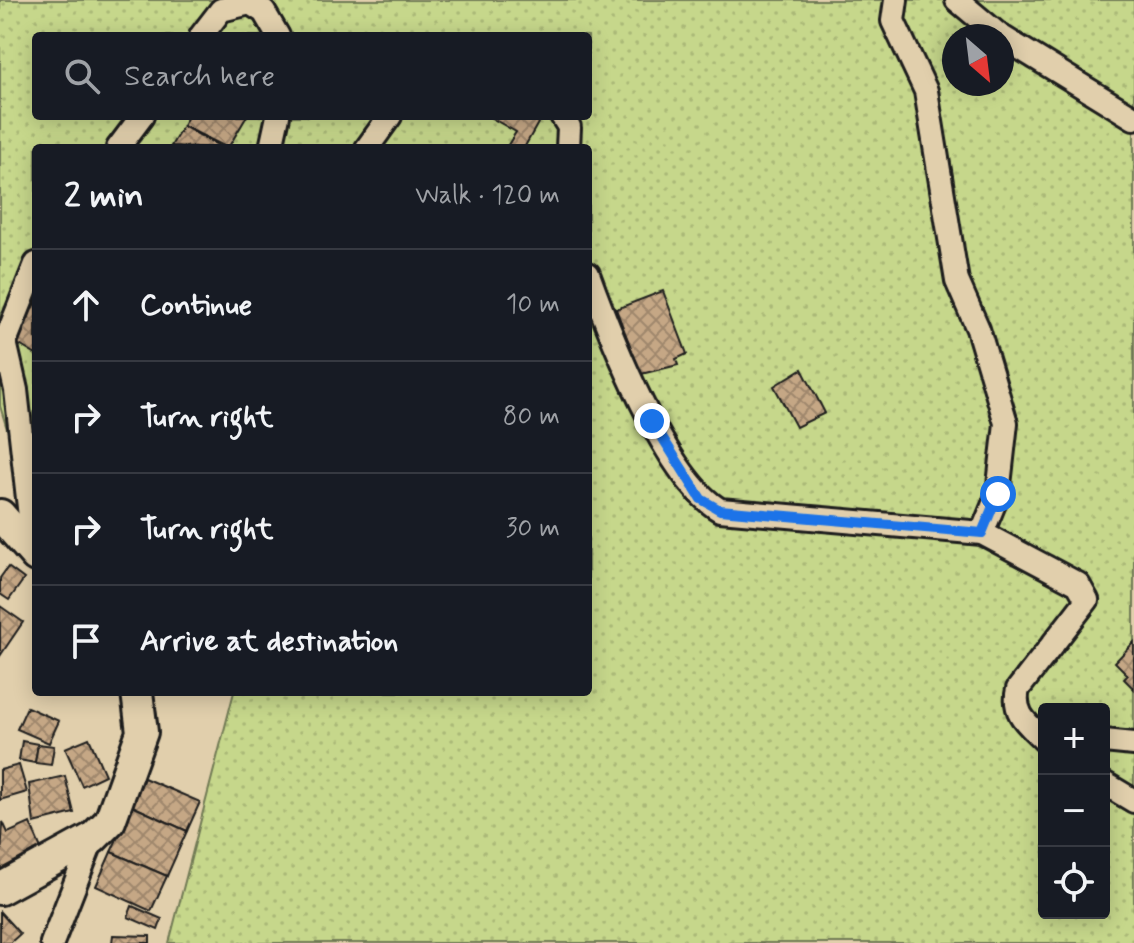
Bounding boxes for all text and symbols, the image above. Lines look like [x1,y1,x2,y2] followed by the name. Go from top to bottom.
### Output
[942,24,1014,96] north arrow
[32,32,592,120] search box
[60,54,104,98] icon: search
[124,57,275,96] text: Search here
[64,174,144,219] text: 2 min
[415,179,560,213] text: Walk · 120 m
[64,283,108,327] icon: ahead
[140,286,252,325] text: Continue
[506,288,560,322] text: 10 m
[64,395,108,439] icon: right
[140,398,273,437] text: Turn right
[503,400,560,434] text: 80 m
[634,403,670,439] route end
[980,476,1016,512] route start
[64,507,108,551] icon: right
[140,510,273,549] text: Turn right
[506,512,560,546] text: 30 m
[64,619,108,663] icon: arrive
[140,622,398,661] text: Arrive at destination
[1038,703,1110,919] map controls
[1038,703,1110,775] button: +
[1038,775,1110,847] button: −
[1038,847,1110,919] button: locate

